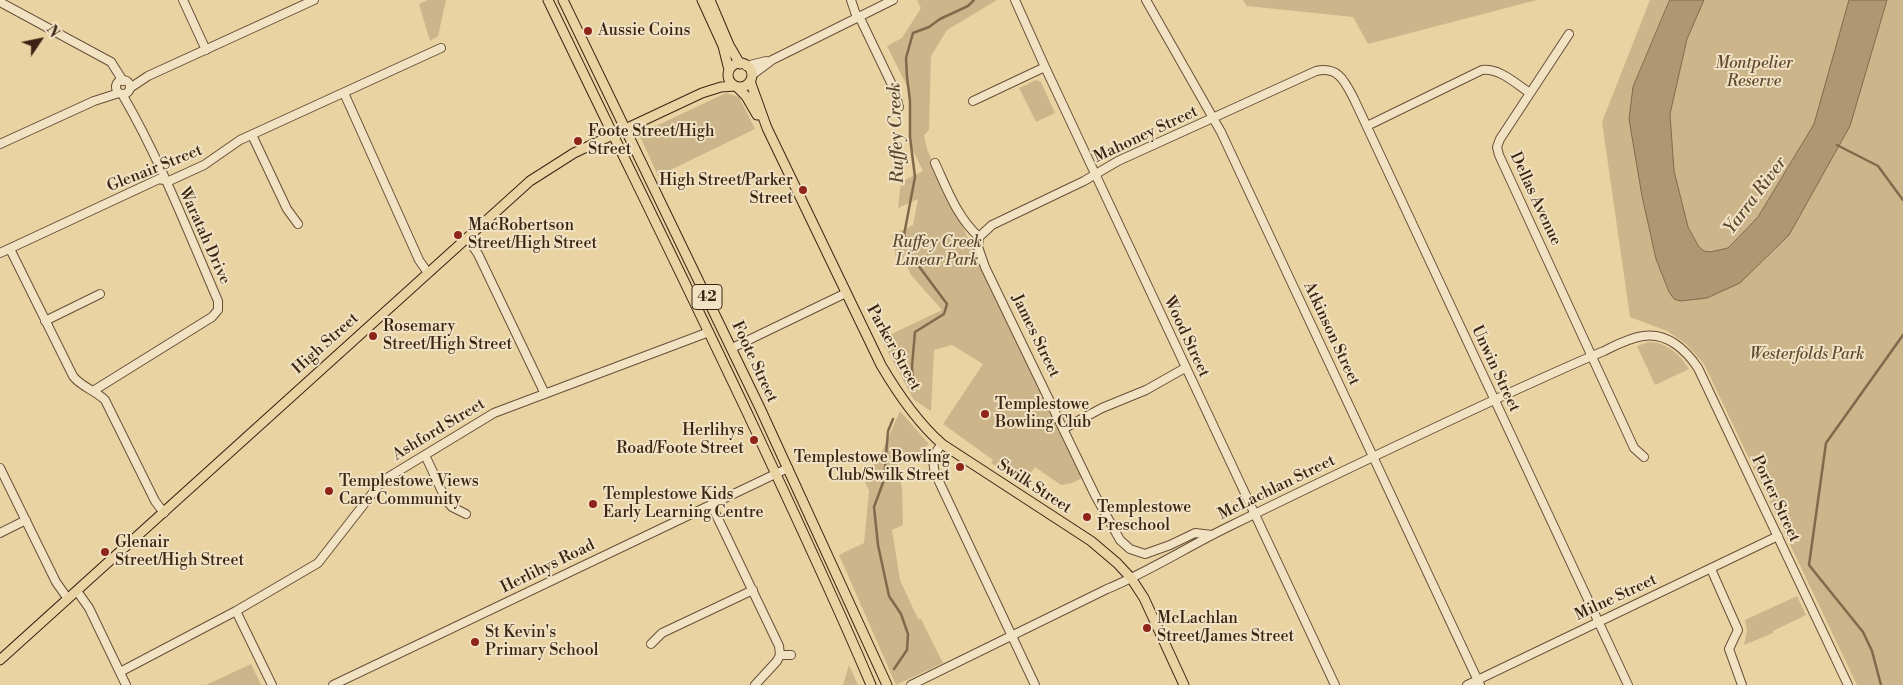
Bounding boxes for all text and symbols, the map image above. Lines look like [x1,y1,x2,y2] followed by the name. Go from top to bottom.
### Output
[15,15,65,65] north arrow
[598,21,690,41] place label: Aussie Coins
[42,22,63,41] text: N
[582,25,594,37] marker: Aussie Coins
[1715,54,1793,92] park label: Montpelier Reserve
[884,82,910,184] water label: Ruffey Creek
[1091,102,1201,168] street label: Mahoney Street
[588,122,715,160] place label: Foote Street/High Street
[572,135,584,147] marker: Foote Street/High Street
[104,141,206,197] street label: Glenair Street
[1505,149,1565,249] street label: Dellas Avenue
[1720,153,1792,239] water label: Yarra River
[659,171,793,209] place label: High Street/Parker Street
[797,184,809,196] marker: High Street/Parker Street
[174,185,234,287] street label: Waratah Drive
[468,216,597,254] place label: MacRobertson Street/High Street
[452,229,464,241] marker: MacRobertson Street/High Street
[892,233,982,271] park label: Ruffey Creek Linear Park
[1299,279,1363,389] street label: Atkinson Street
[692,284,722,310] road number: 42
[1006,291,1064,381] street label: James Street
[1159,293,1213,381] street label: Wood Street
[862,302,924,394] street label: Parker Street
[289,309,363,379] street label: High Street
[383,317,512,355] place label: Rosemary Street/High Street
[727,318,781,406] street label: Foote Street
[1467,323,1523,415] street label: Unwin Street
[367,330,379,342] marker: Rosemary Street/High Street
[1750,345,1864,365] park label: Westerfolds Park
[389,395,489,465] street label: Ashford Street
[995,395,1091,433] place label: Templestowe Bowling Club
[979,408,991,420] marker: Templestowe Bowling Club
[616,421,744,459] place label: Herlihys Road/Foote Street
[748,434,760,446] marker: Herlihys Road/Foote Street
[794,448,950,486] place label: Templestowe Bowling Club/Swilk Street
[1215,451,1339,525] street label: McLachlan Street
[1747,453,1803,545] street label: Porter Street
[993,456,1075,518] street label: Swilk Street
[954,461,966,473] marker: Templestowe Bowling Club/Swilk Street
[339,472,479,510] place label: Templestowe Views Care Community
[323,485,335,497] marker: Templestowe Views Care Community
[603,485,764,523] place label: Templestowe Kids Early Learning Centre
[587,498,599,510] marker: Templestowe Kids Early Learning Centre
[1097,498,1191,536] place label: Templestowe Preschool
[1081,511,1093,523] marker: Templestowe Preschool
[115,533,244,571] place label: Glenair Street/High Street
[498,536,598,598] street label: Herlihys Road
[99,546,111,558] marker: Glenair Street/High Street
[1572,571,1660,625] street label: Milne Street
[1157,609,1294,647] place label: McLachlan Street/James Street
[1141,622,1153,634] marker: McLachlan Street/James Street
[485,623,599,661] place label: St Kevin's Primary School
[469,636,481,648] marker: St Kevin's Primary School

